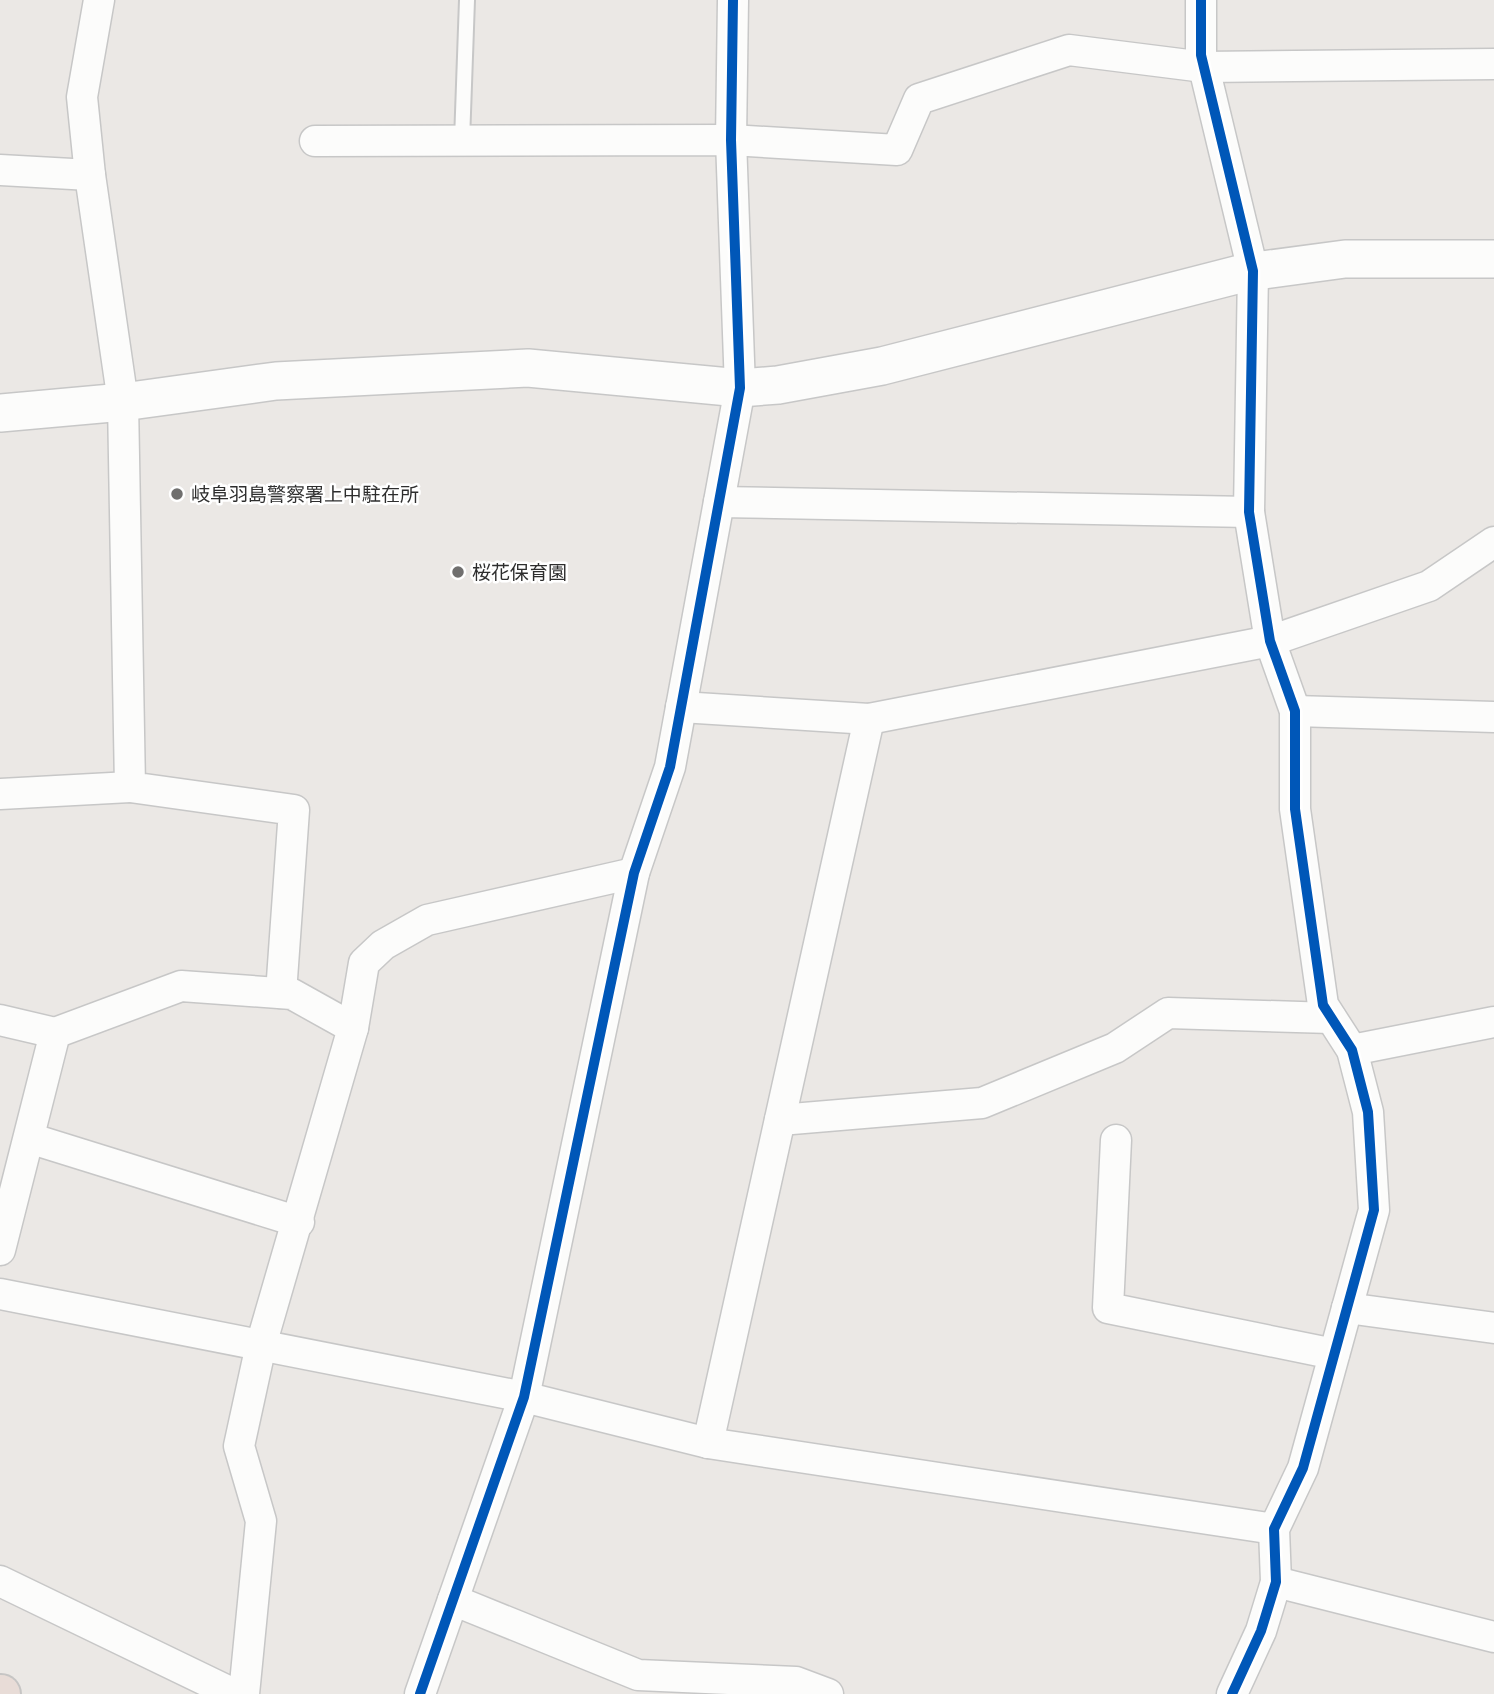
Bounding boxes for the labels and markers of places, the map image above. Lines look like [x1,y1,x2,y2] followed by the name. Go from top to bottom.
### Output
[191,481,419,508] place label: 岐阜羽島警察署上中駐在所
[169,486,185,502] marker: 岐阜羽島警察署上中駐在所
[472,559,567,586] place label: 桜花保育園
[450,564,466,580] marker: 桜花保育園

